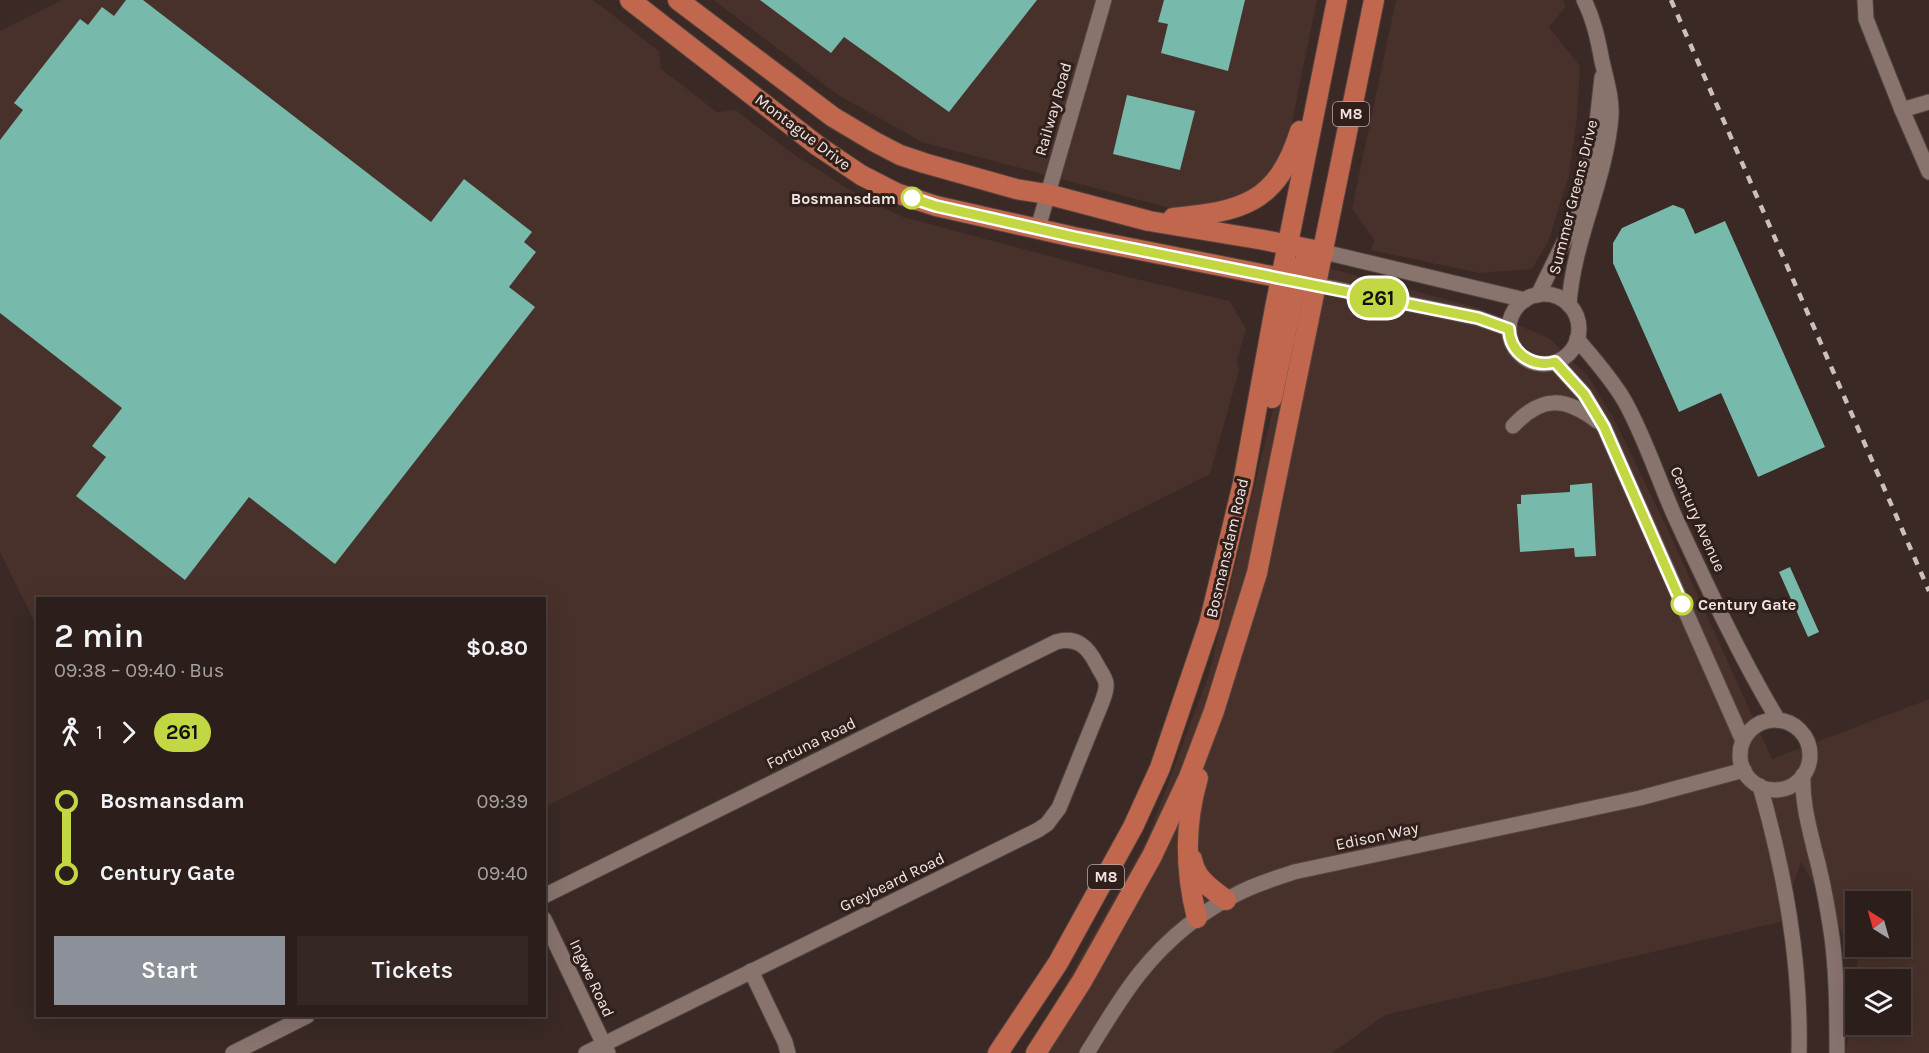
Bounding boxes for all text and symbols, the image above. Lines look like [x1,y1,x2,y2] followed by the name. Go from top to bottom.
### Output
[1031,60,1075,158] street label: Railway Road
[751,90,855,174] street label: Montague Drive
[1333,102,1369,126] road number: M8
[1545,118,1601,276] street label: Summer Greens Drive
[901,187,923,209] marker: Bosmansdam
[791,189,896,208] place label: Bosmansdam
[1344,278,1412,318] line badge: 261
[1362,286,1394,310] text: 261
[1666,463,1730,575] street label: Century Avenue
[1202,476,1252,620] street label: Bosmansdam Road
[1671,593,1693,615] marker: Century Gate
[1698,595,1796,614] place label: Century Gate
[54,617,144,655] text: 2 min
[466,635,528,661] text: $0.80
[54,659,224,682] text: 09:38 – 09:40 · Bus
[763,713,859,773] street label: Fortuna Road
[54,716,87,749] icon: walk
[112,716,145,749] icon: forward
[166,720,199,744] text: 261
[96,721,103,744] text: 1
[100,788,245,814] text: Bosmansdam
[477,790,528,813] text: 09:39
[1334,818,1421,854] street label: Edison Way
[837,848,947,916] street label: Greybeard Road
[100,860,235,886] text: Century Gate
[477,862,528,885] text: 09:40
[1088,865,1124,889] road number: M8
[1845,891,1911,957] north arrow
[1845,891,1911,1035] map controls
[54,936,285,1005] button: Start
[297,936,528,1005] button: Tickets
[566,936,618,1020] street label: Ingwe Road
[1845,969,1911,1035] button: layers

